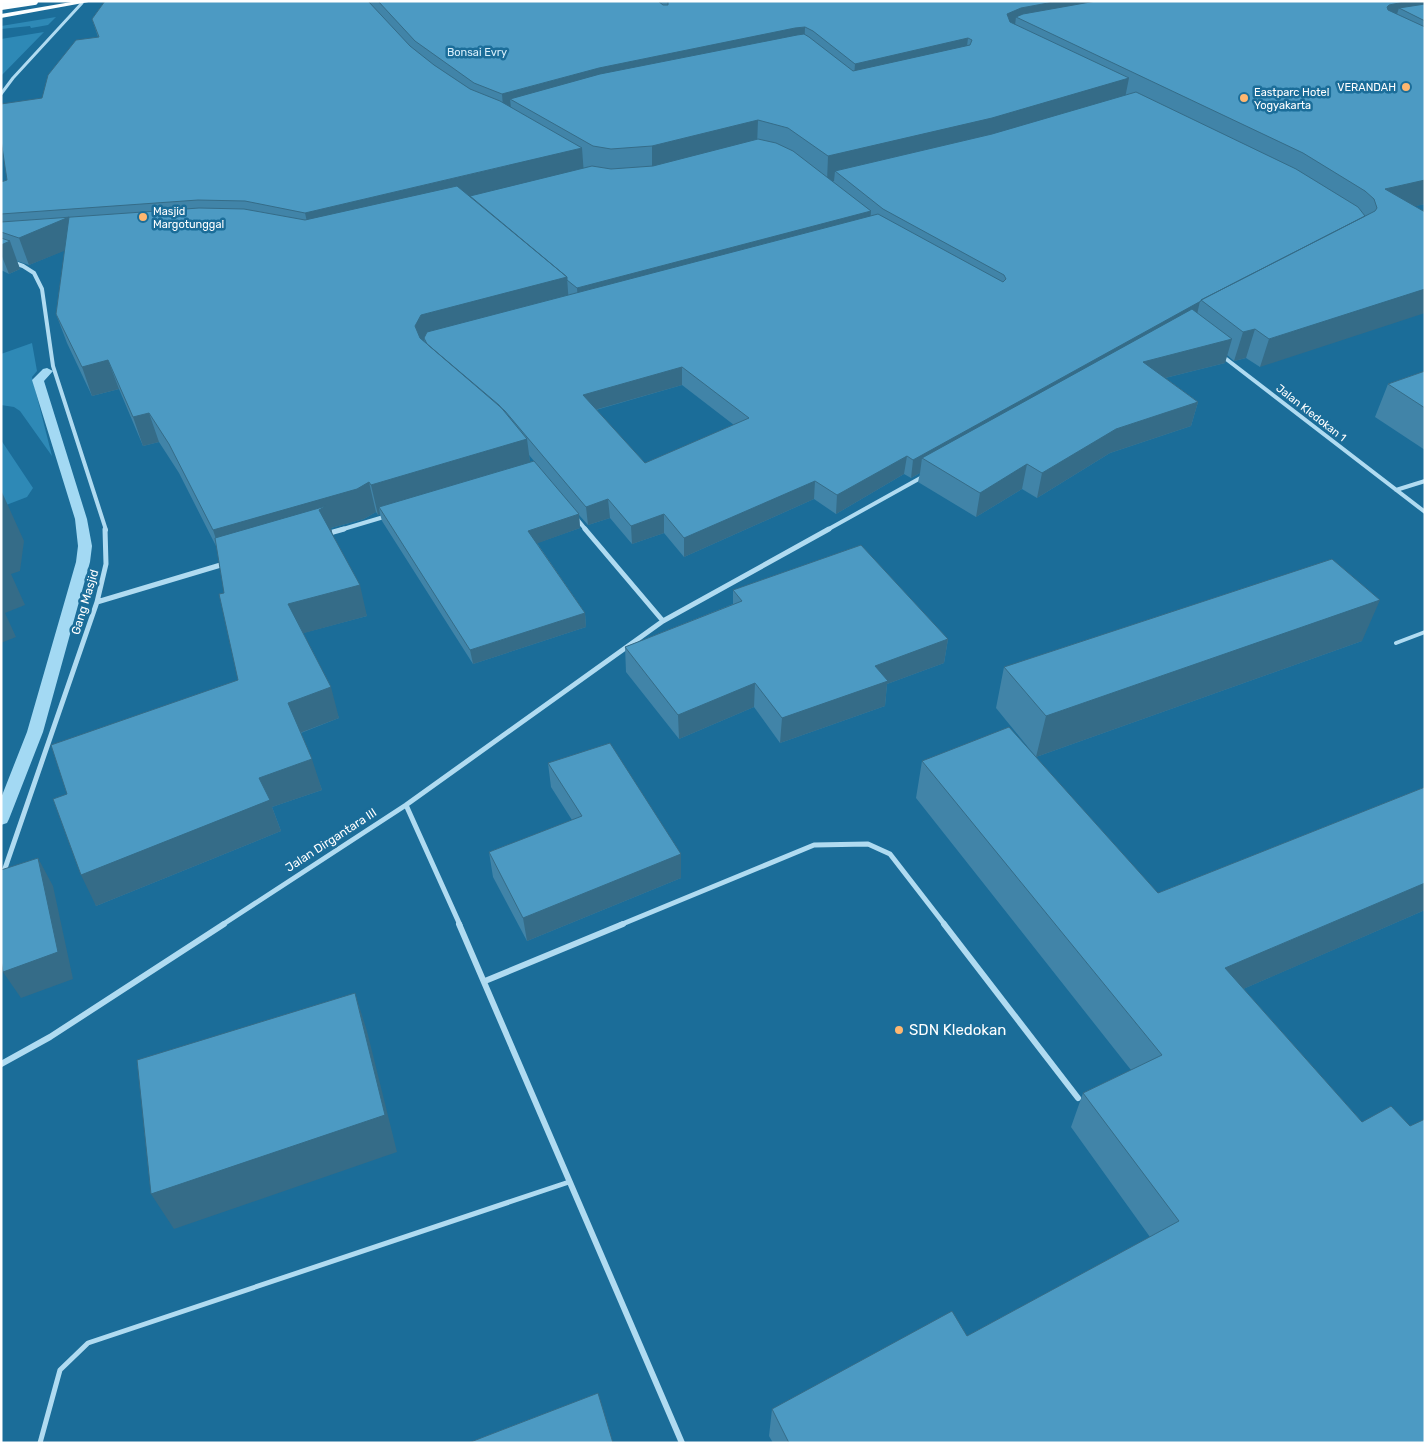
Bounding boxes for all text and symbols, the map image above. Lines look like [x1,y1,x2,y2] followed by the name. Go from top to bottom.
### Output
[447,46,507,59] park label: Bonsai Evry
[1337,81,1396,94] place label: VERANDAH
[1400,81,1412,93] marker: VERANDAH
[1254,86,1329,112] place label: Eastparc Hotel Yogyakarta
[1238,92,1250,104] marker: Eastparc Hotel Yogyakarta
[153,205,224,231] place label: Masjid Margotunggal
[137,211,149,223] marker: Masjid Margotunggal
[1273,382,1349,444] street label: Jalan Kledokan 1
[68,568,102,636] street label: Gang Masjid
[283,805,379,875] street label: Jalan Dirgantara III
[909,1021,1006,1039] place label: SDN Kledokan
[893,1024,905,1036] marker: SDN Kledokan

